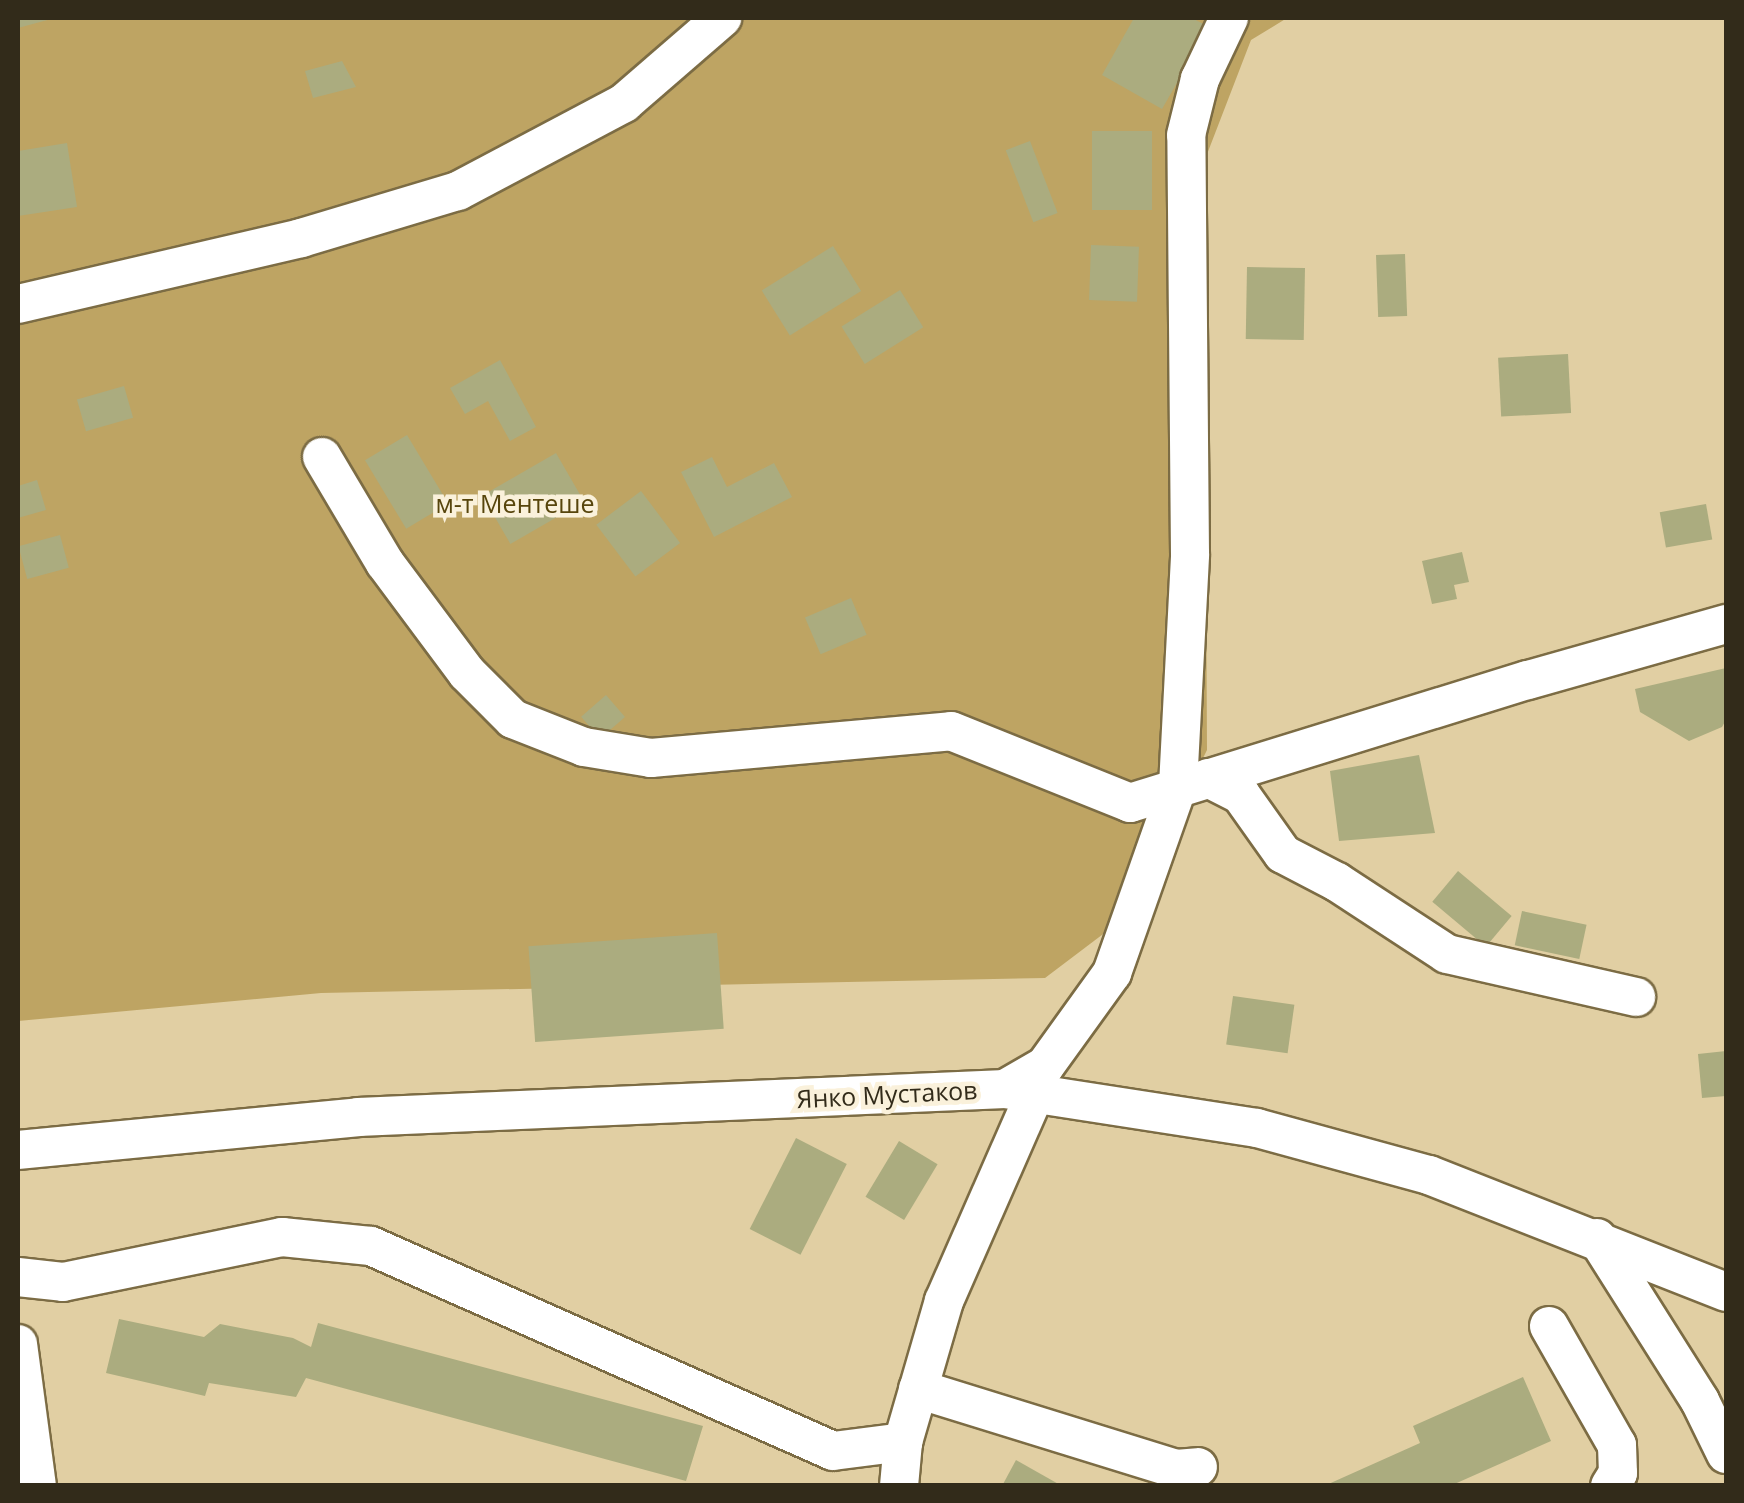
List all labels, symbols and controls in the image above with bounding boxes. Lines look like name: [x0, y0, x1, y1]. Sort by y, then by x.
park label: м-т Ментeше: [435, 488, 595, 518]
street label: Янко Мустаков: [796, 1074, 978, 1114]

